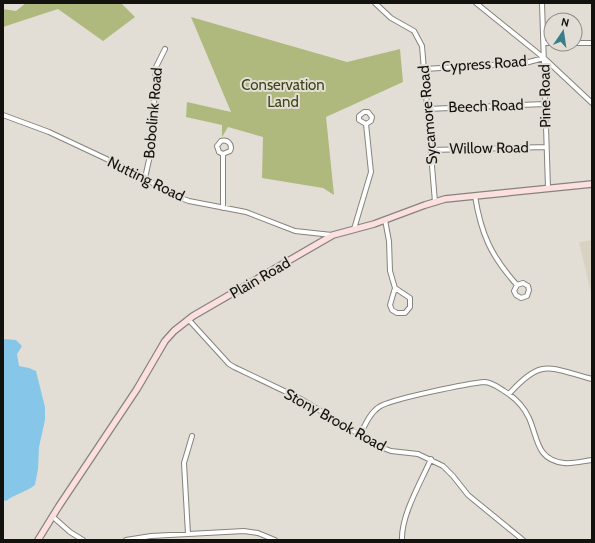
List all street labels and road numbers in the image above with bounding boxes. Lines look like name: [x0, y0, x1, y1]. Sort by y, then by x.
street label: Cypress Road: [441, 52, 527, 76]
street label: Pine Road: [535, 64, 555, 128]
street label: Sycamore Road: [415, 65, 441, 165]
street label: Bobolink Road: [140, 67, 166, 159]
street label: Beech Road: [448, 96, 524, 116]
street label: Willow Road: [449, 138, 529, 158]
street label: Nutting Road: [105, 153, 187, 205]
street label: Plain Road: [227, 254, 293, 302]
street label: Stony Brook Road: [281, 385, 389, 455]

